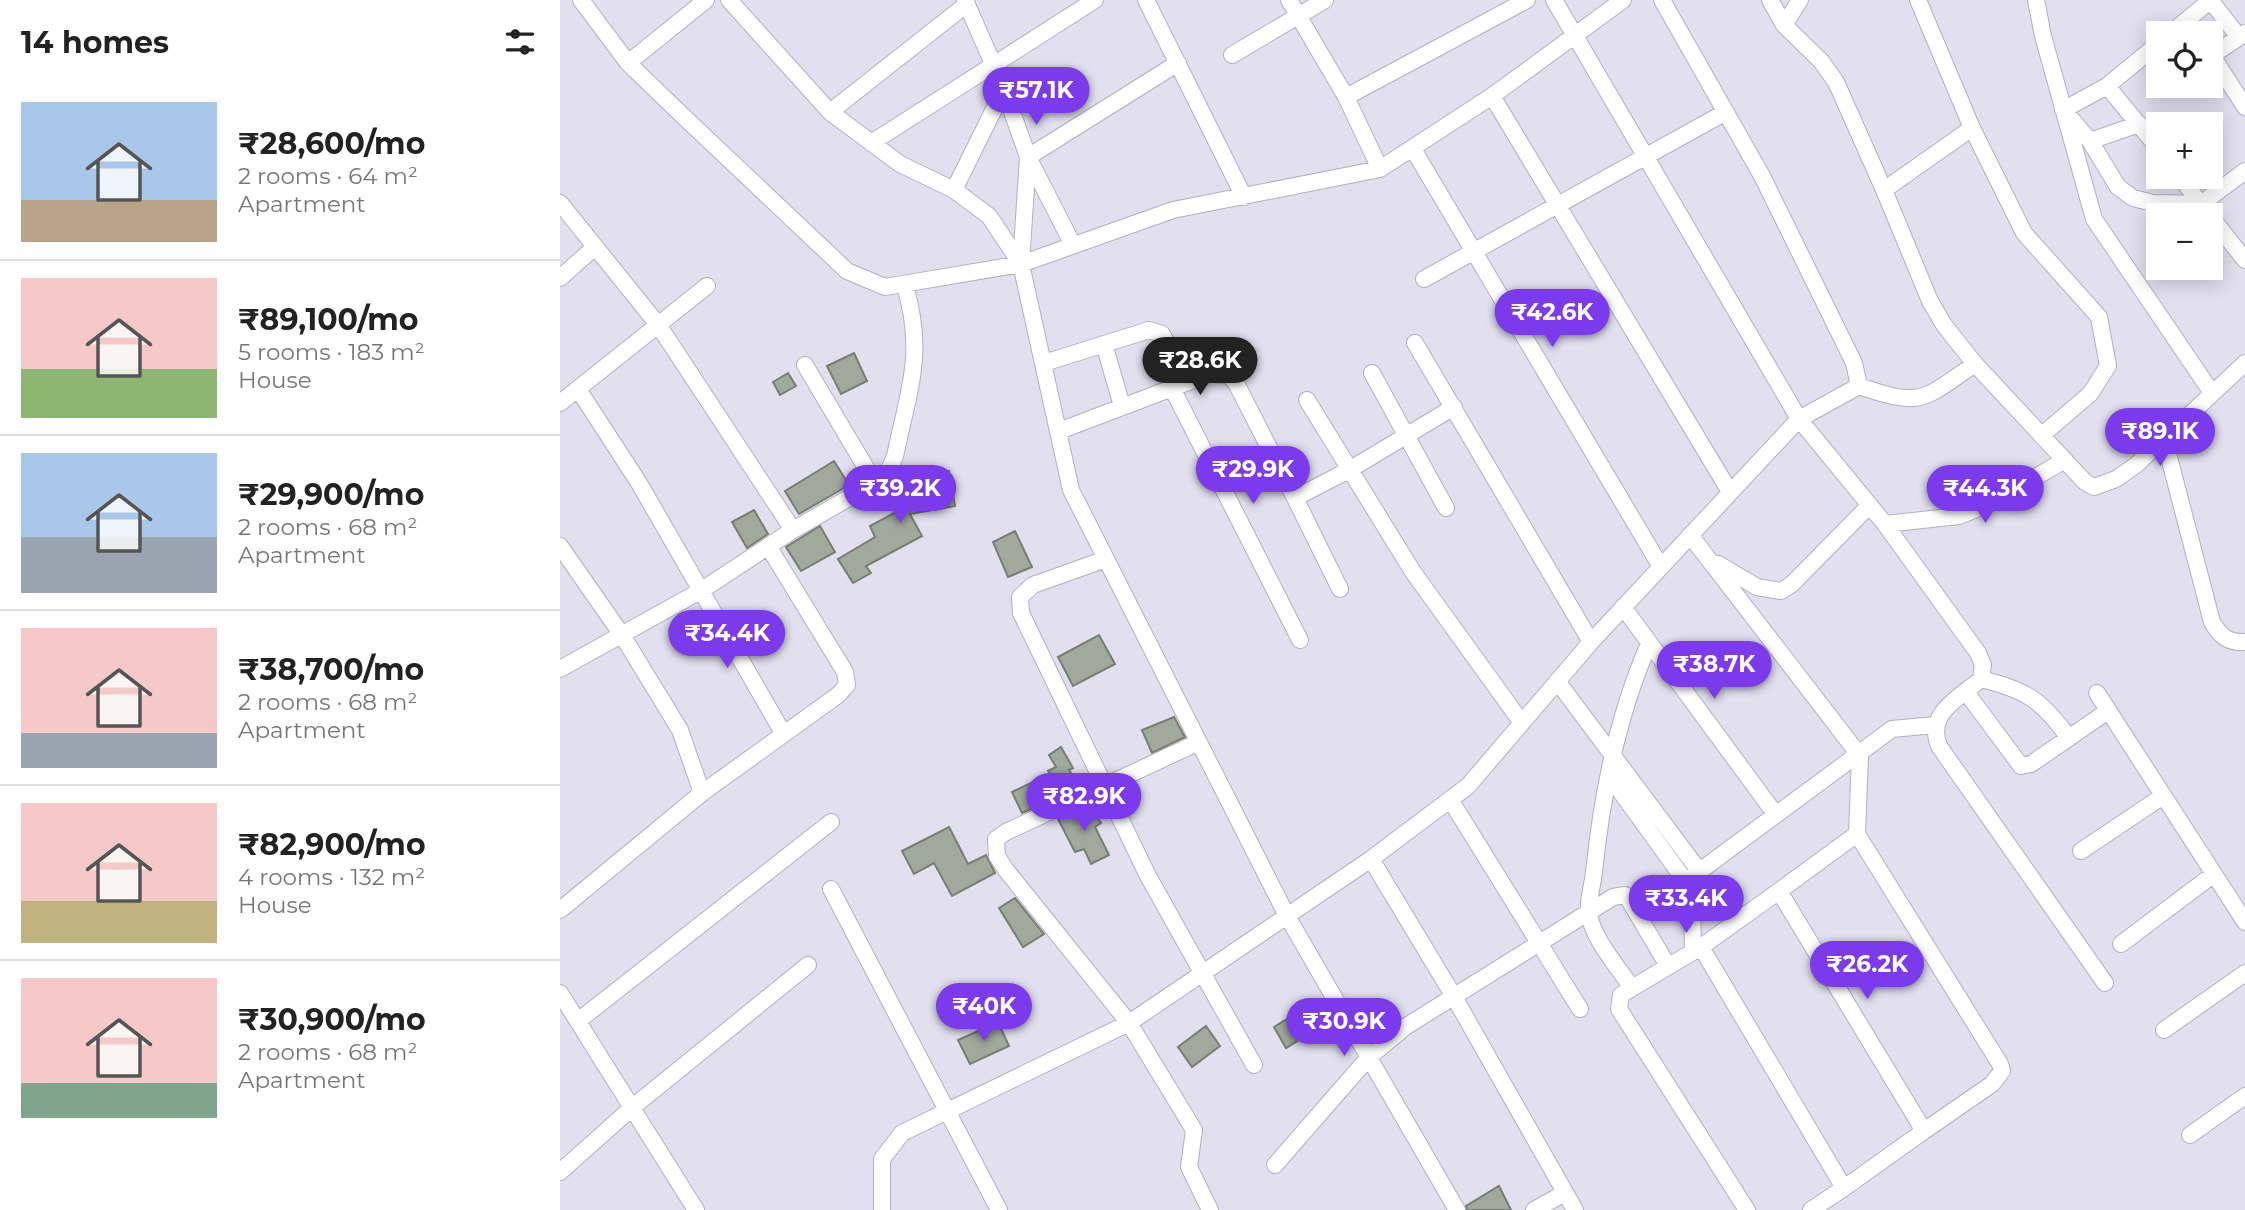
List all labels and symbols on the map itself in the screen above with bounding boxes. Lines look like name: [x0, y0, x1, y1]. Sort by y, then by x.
pin: ₹57.1K: [979, 68, 1093, 127]
pin: ₹42.6K: [1495, 290, 1609, 349]
pin: ₹28.6K: [1143, 338, 1257, 397]
pin: ₹89.1K: [2103, 408, 2217, 468]
pin: ₹29.9K: [1196, 447, 1310, 506]
pin: ₹39.2K: [843, 466, 957, 525]
pin: ₹44.3K: [1928, 466, 2042, 525]
pin: ₹34.4K: [670, 610, 784, 670]
pin: ₹38.7K: [1657, 642, 1771, 701]
pin: ₹82.9K: [1027, 774, 1141, 833]
pin: ₹33.4K: [1629, 876, 1743, 935]
pin: ₹26.2K: [1810, 942, 1924, 1001]
pin: ₹40K: [943, 984, 1025, 1043]
pin: ₹30.9K: [1287, 998, 1401, 1058]

